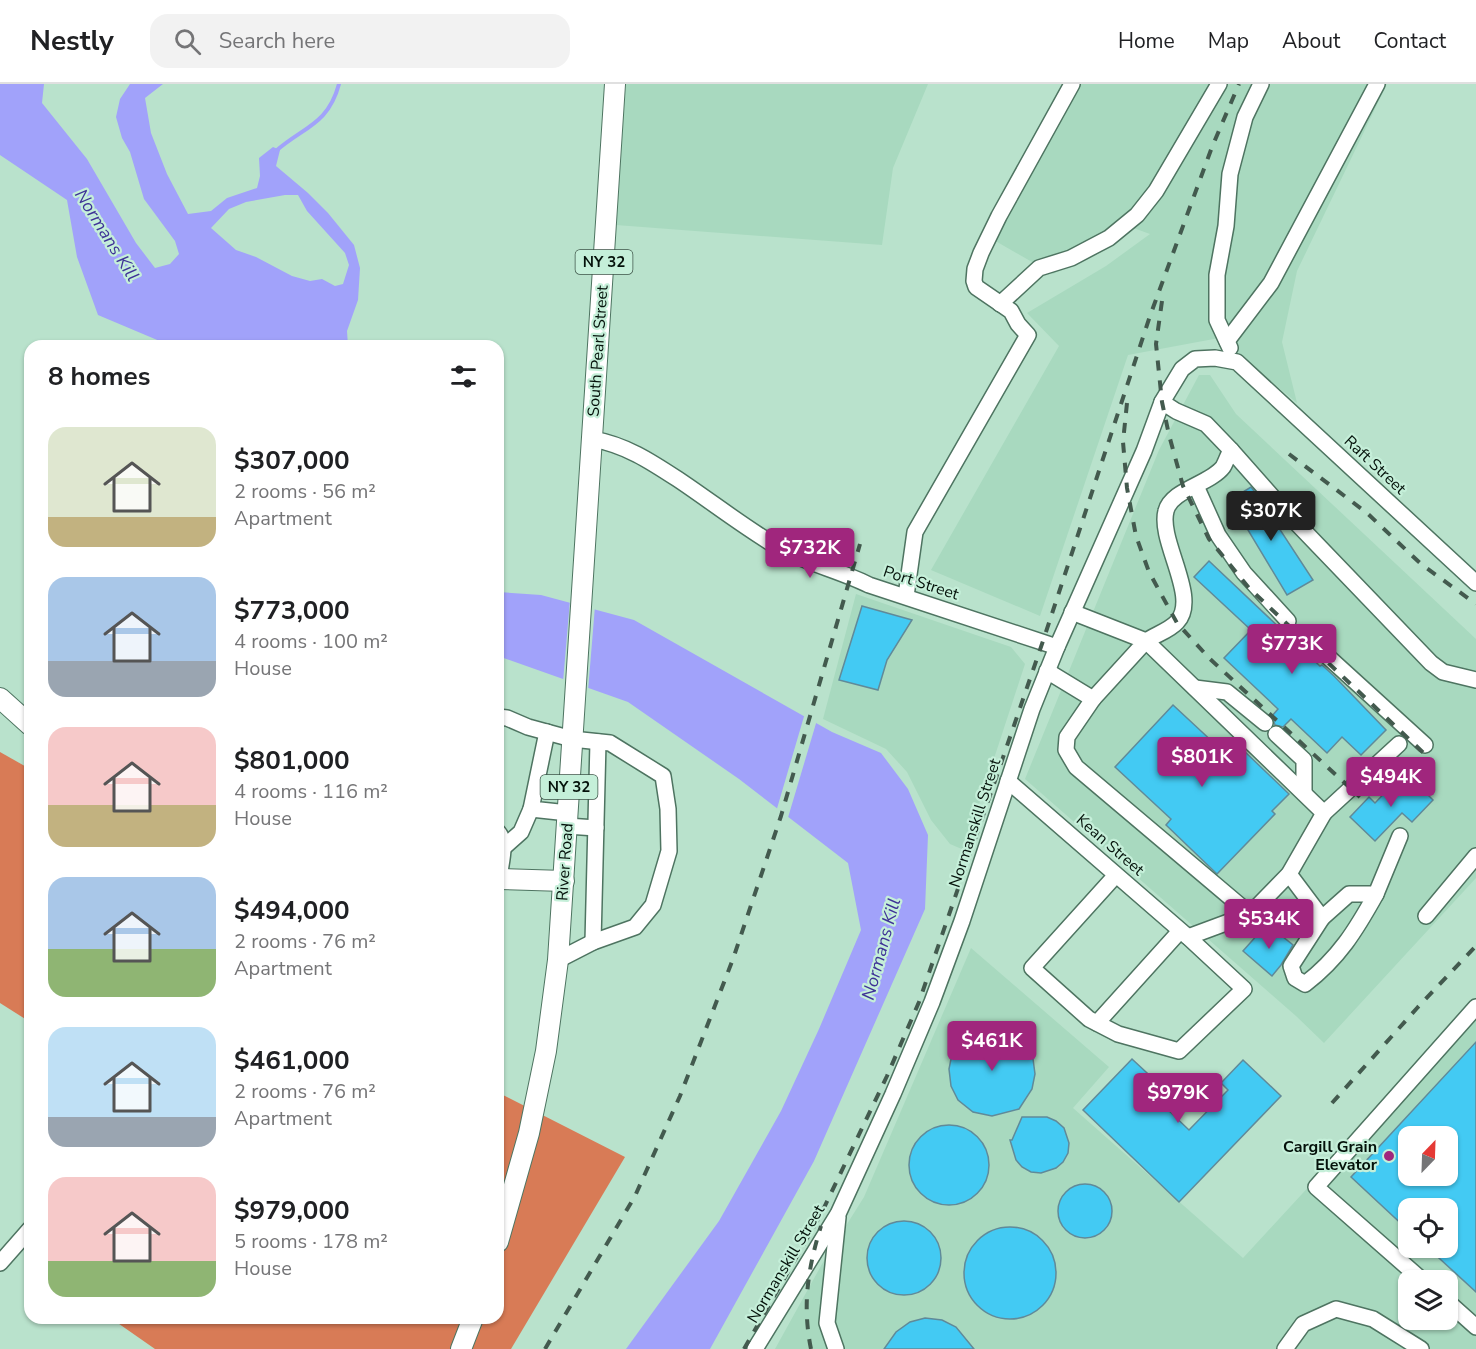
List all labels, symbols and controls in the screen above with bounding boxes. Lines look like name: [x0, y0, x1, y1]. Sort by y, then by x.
search box: [150, 14, 570, 68]
text: Nestly: [30, 22, 114, 60]
icon: search: [171, 25, 204, 58]
text: Search here: [219, 26, 335, 56]
text: Home: [1118, 27, 1175, 55]
text: Map: [1208, 27, 1249, 55]
text: About: [1282, 27, 1340, 55]
text: Contact: [1373, 27, 1446, 55]
water label: Normans Kill: [69, 184, 145, 286]
road number: NY 32: [576, 250, 632, 274]
street label: South Pearl Street: [582, 284, 614, 417]
text: 8 homes: [48, 359, 150, 394]
icon: filters: [447, 360, 480, 393]
street label: Raft Street: [1339, 431, 1411, 500]
text: $307,000: [234, 443, 350, 478]
icon: home: [96, 451, 168, 523]
text: 2 rooms · 56 m²: [234, 478, 376, 505]
pin: $307K: [1229, 491, 1313, 542]
text: $307K: [1240, 497, 1302, 524]
text: Apartment: [234, 505, 332, 532]
pin: $732K: [768, 528, 852, 579]
text: $732K: [779, 534, 841, 561]
street label: Port Street: [880, 560, 962, 606]
text: $773,000: [234, 593, 350, 628]
icon: home: [96, 601, 168, 673]
pin: $773K: [1250, 624, 1334, 675]
text: 4 rooms · 100 m²: [234, 628, 388, 655]
text: $773K: [1261, 630, 1323, 657]
text: House: [234, 655, 292, 682]
pin: $801K: [1160, 737, 1244, 788]
text: $801,000: [234, 743, 350, 778]
text: $801K: [1171, 743, 1233, 770]
icon: home: [96, 751, 168, 823]
street label: Normanskill Street: [944, 755, 1006, 890]
pin: $494K: [1349, 757, 1433, 808]
text: $494K: [1360, 763, 1422, 790]
road number: NY 32: [540, 775, 598, 799]
text: 4 rooms · 116 m²: [234, 778, 388, 805]
text: House: [234, 805, 292, 832]
street label: Kean Street: [1071, 809, 1149, 881]
street label: River Road: [551, 822, 579, 902]
text: $494,000: [234, 893, 350, 928]
water label: Normans Kill: [856, 896, 906, 1002]
pin: $534K: [1227, 899, 1311, 950]
icon: home: [96, 901, 168, 973]
text: $534K: [1238, 905, 1300, 932]
text: 2 rooms · 76 m²: [234, 928, 376, 955]
text: Apartment: [234, 955, 332, 982]
pin: $461K: [950, 1021, 1034, 1072]
text: $461K: [961, 1027, 1023, 1054]
text: $461,000: [234, 1043, 350, 1078]
icon: home: [96, 1051, 168, 1123]
pin: $979K: [1136, 1073, 1220, 1124]
text: 2 rooms · 76 m²: [234, 1078, 376, 1105]
text: $979K: [1147, 1079, 1209, 1106]
text: Apartment: [234, 1105, 332, 1132]
north arrow: [1398, 1126, 1458, 1186]
map controls: [1398, 1126, 1458, 1330]
place label: Cargill Grain Elevator: [1283, 1136, 1378, 1176]
marker: Cargill Grain Elevator: [1382, 1149, 1396, 1163]
text: $979,000: [234, 1193, 350, 1228]
button: locate: [1398, 1198, 1458, 1258]
street label: Normanskill Street: [742, 1200, 830, 1327]
icon: home: [96, 1201, 168, 1273]
text: 5 rooms · 178 m²: [234, 1228, 388, 1255]
text: House: [234, 1255, 292, 1282]
button: layers: [1398, 1270, 1458, 1330]

